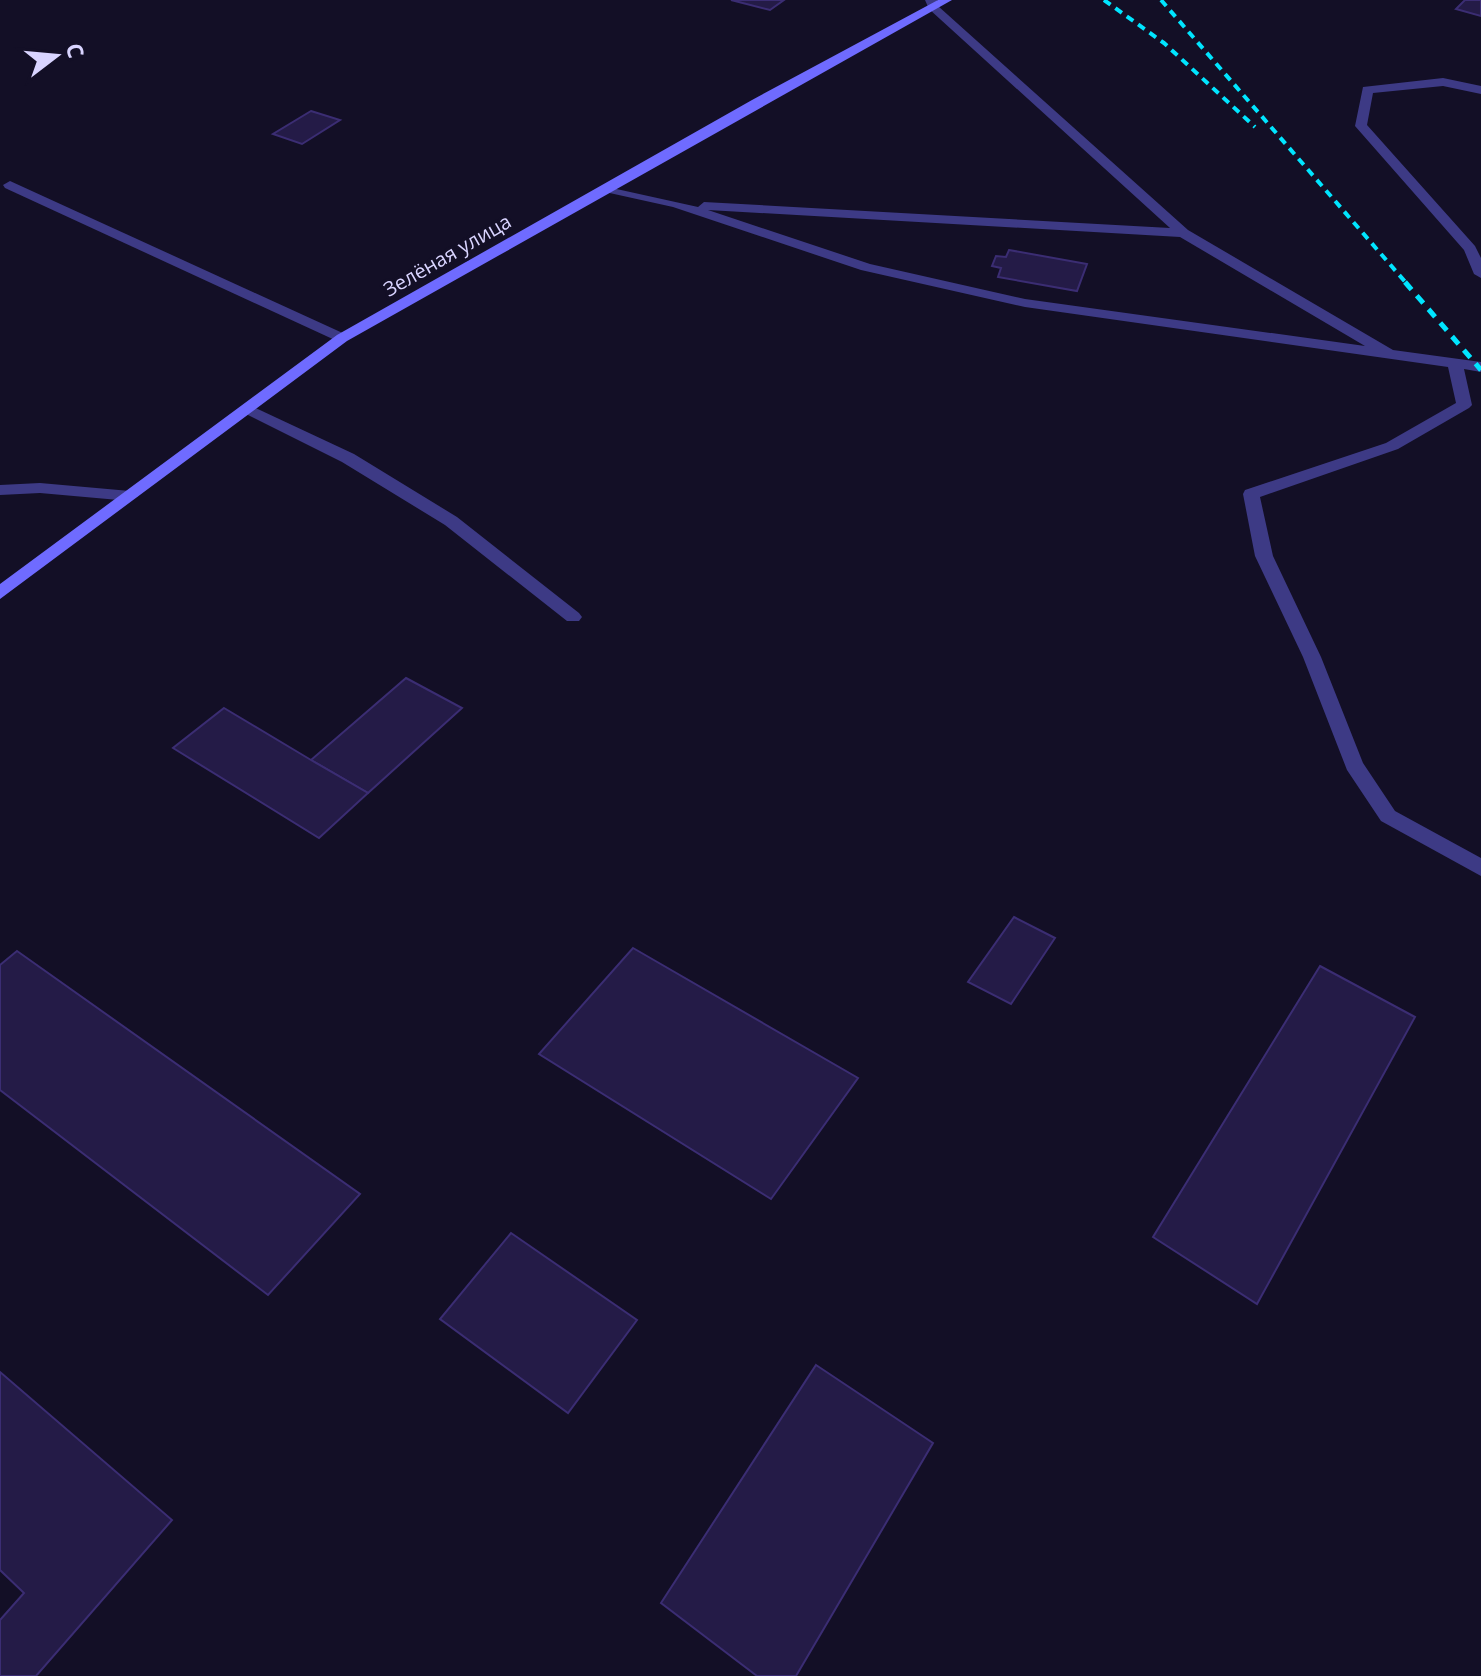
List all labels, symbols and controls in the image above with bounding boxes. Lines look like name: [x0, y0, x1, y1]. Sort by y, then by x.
north arrow: [16, 16, 96, 96]
text: С: [60, 39, 93, 61]
street label: Зелёная улица: [378, 207, 516, 303]

